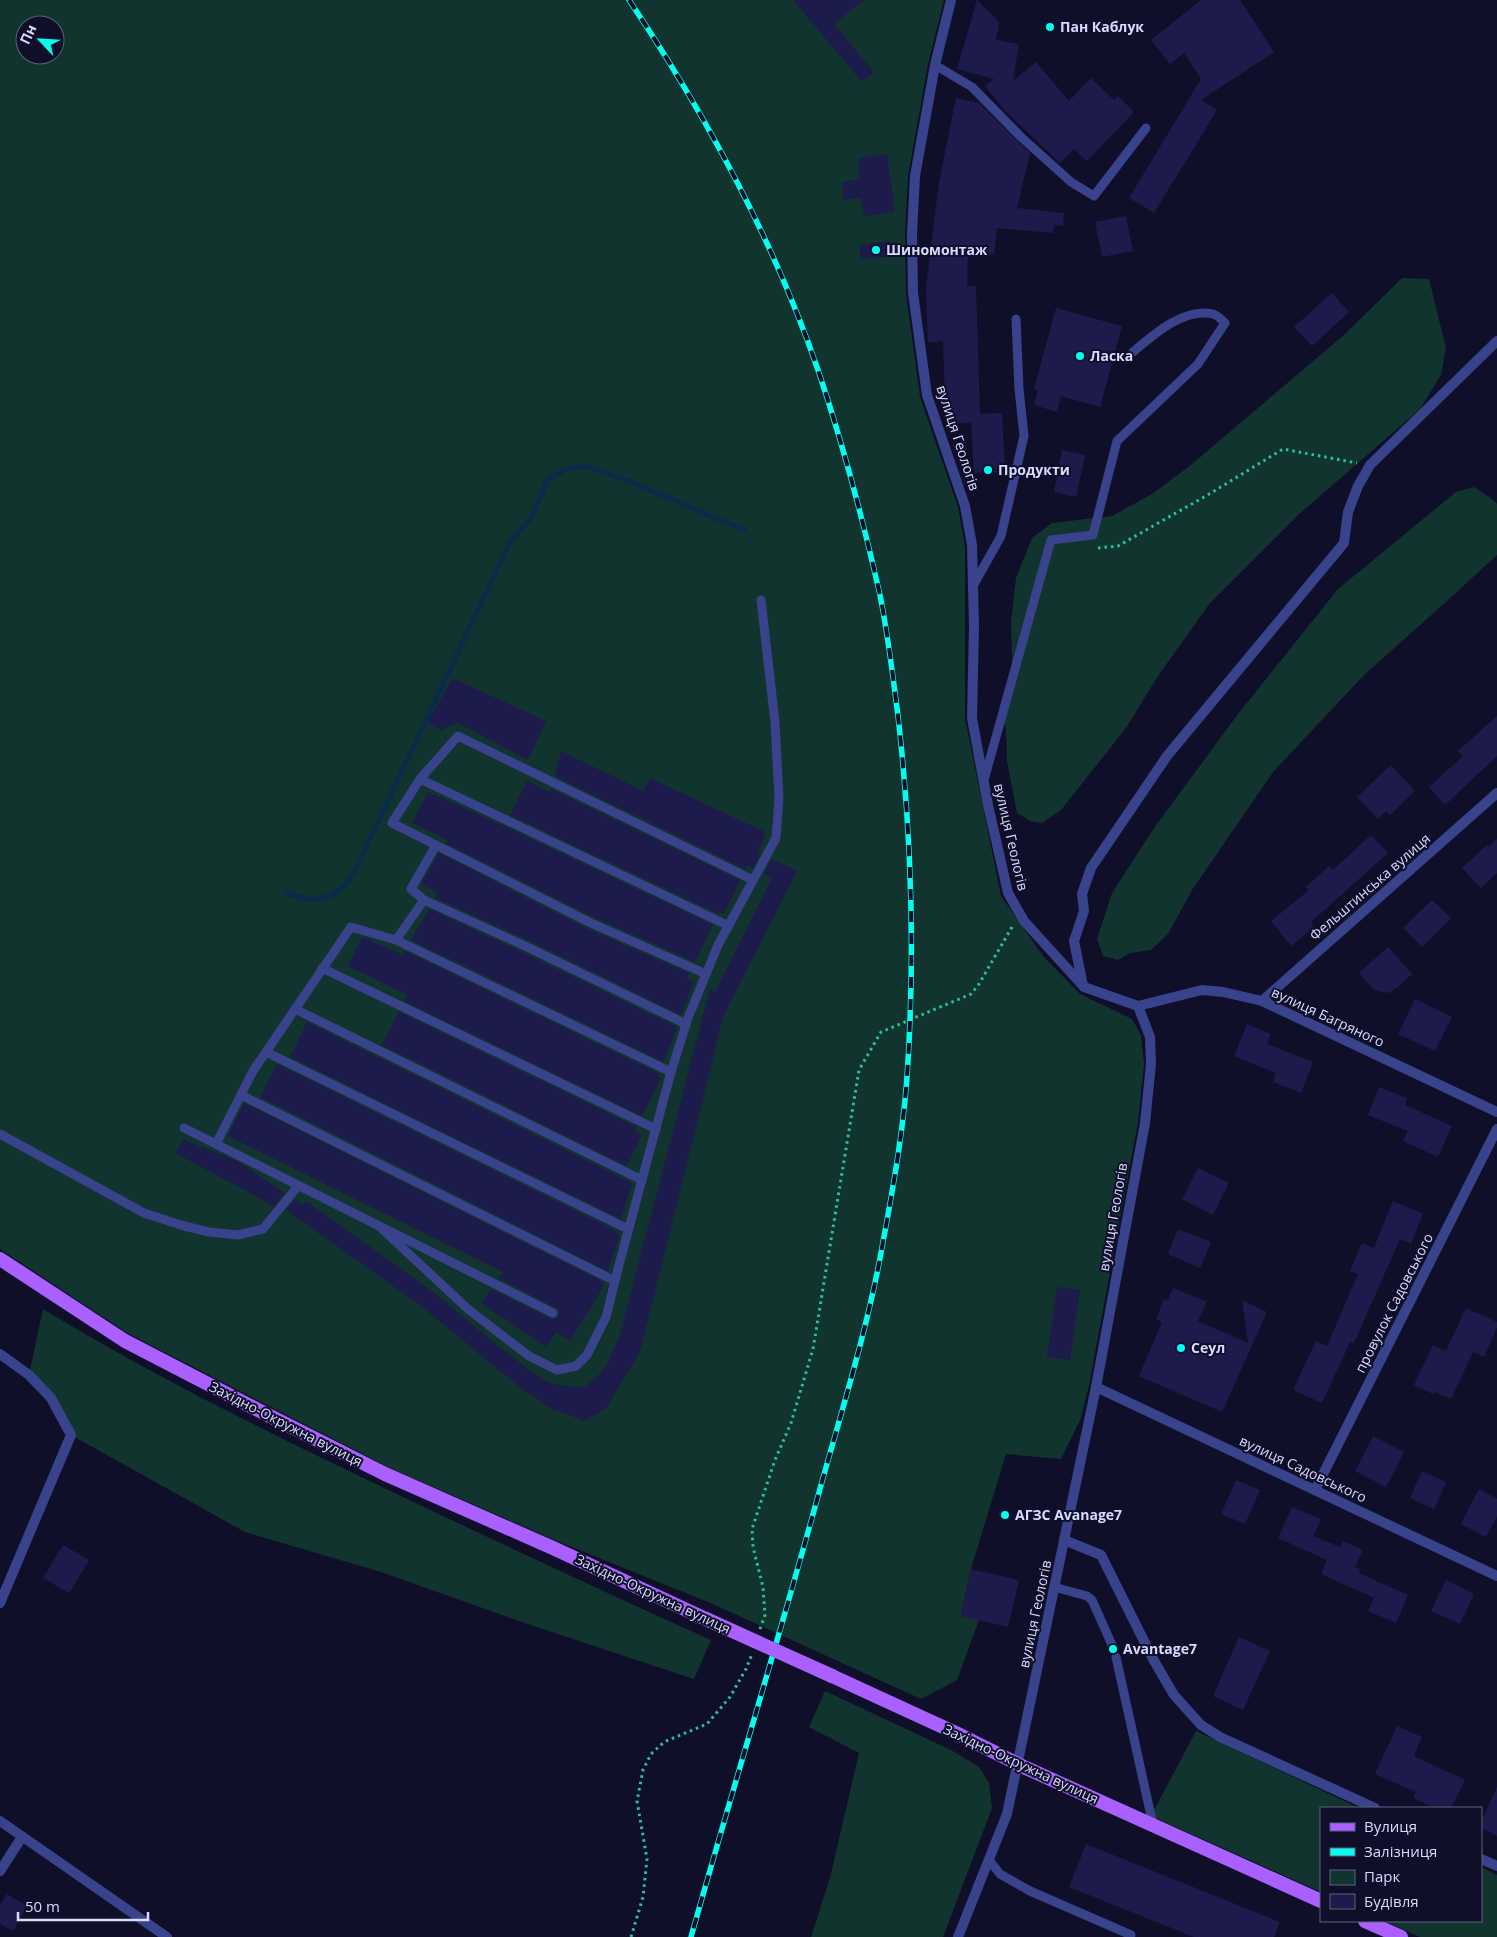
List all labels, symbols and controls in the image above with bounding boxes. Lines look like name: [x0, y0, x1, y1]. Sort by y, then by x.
north arrow: [15, 15, 65, 65]
place label: Пан Каблук: [1060, 17, 1144, 36]
text: Пн: [15, 21, 41, 47]
marker: Пан Каблук: [1044, 21, 1056, 33]
place label: Шиномонтаж: [886, 240, 988, 259]
marker: Шиномонтаж: [870, 244, 882, 256]
place label: Ласка: [1090, 346, 1133, 365]
marker: Ласка: [1074, 350, 1086, 362]
street label: вулиця Геологів: [932, 383, 984, 493]
place label: Продукти: [998, 460, 1070, 479]
marker: Продукти: [982, 464, 994, 476]
street label: вулиця Геологів: [990, 781, 1033, 892]
street label: Фельштинська вулиця: [1305, 829, 1434, 944]
street label: вулиця Багряного: [1269, 982, 1388, 1051]
street label: вулиця Геологів: [1094, 1161, 1131, 1273]
street label: провулок Садовського: [1350, 1230, 1437, 1376]
place label: Сеул: [1191, 1338, 1225, 1357]
marker: Сеул: [1175, 1342, 1187, 1354]
street label: Західно-Окружна вулиця: [206, 1377, 366, 1470]
street label: вулиця Садовського: [1237, 1431, 1370, 1506]
place label: АГЗС Avanage7: [1015, 1505, 1122, 1524]
marker: АГЗС Avanage7: [999, 1509, 1011, 1521]
street label: Західно-Окружна вулиця: [572, 1549, 734, 1638]
street label: вулиця Геологів: [1014, 1558, 1055, 1670]
place label: Avantage7: [1123, 1639, 1197, 1658]
marker: Avantage7: [1107, 1643, 1119, 1655]
street label: Західно-Окружна вулиця: [940, 1719, 1102, 1808]
legend: [1320, 1807, 1482, 1922]
text: Вулиця: [1364, 1816, 1417, 1836]
text: Залізниця: [1364, 1841, 1437, 1861]
text: Парк: [1364, 1866, 1400, 1886]
scale bar: [18, 1890, 148, 1922]
text: Будівля: [1364, 1891, 1419, 1911]
text: 50 m: [25, 1896, 60, 1916]

